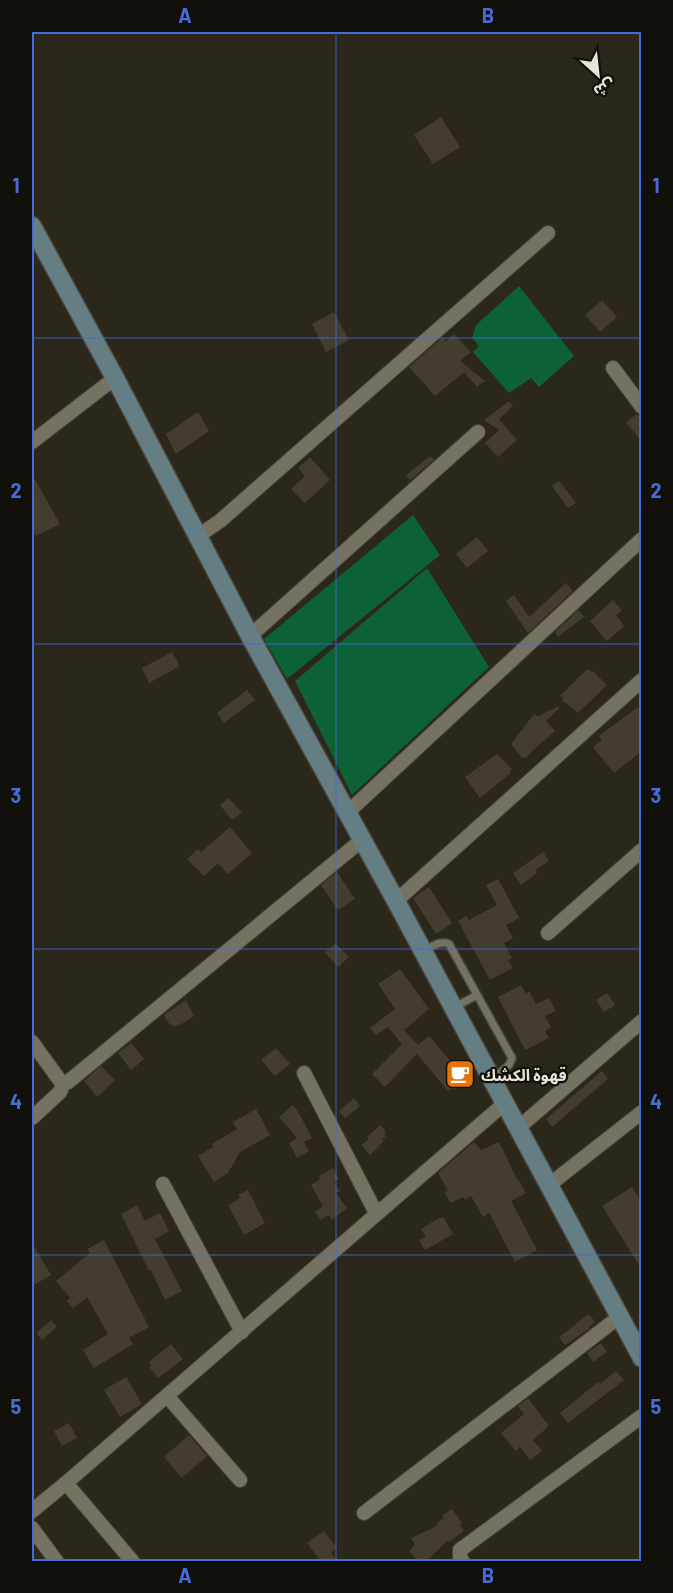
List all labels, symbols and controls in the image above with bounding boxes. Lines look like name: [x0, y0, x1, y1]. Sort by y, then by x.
text: A: [178, 3, 192, 27]
text: B: [482, 3, 494, 27]
north arrow: [568, 45, 628, 105]
text: ش: [590, 74, 619, 102]
text: 1: [12, 173, 20, 197]
text: 1: [652, 173, 660, 197]
text: 2: [10, 478, 22, 502]
text: 2: [650, 478, 662, 502]
text: 3: [11, 783, 21, 807]
text: 3: [651, 783, 661, 807]
cafe icon: قهوة الكشك: [444, 1058, 476, 1090]
place label: قهوة الكشك: [481, 1065, 566, 1085]
text: 4: [10, 1089, 22, 1113]
text: 4: [650, 1089, 662, 1113]
text: 5: [11, 1394, 22, 1418]
text: 5: [651, 1394, 662, 1418]
text: A: [178, 1563, 192, 1587]
text: B: [482, 1563, 494, 1587]

